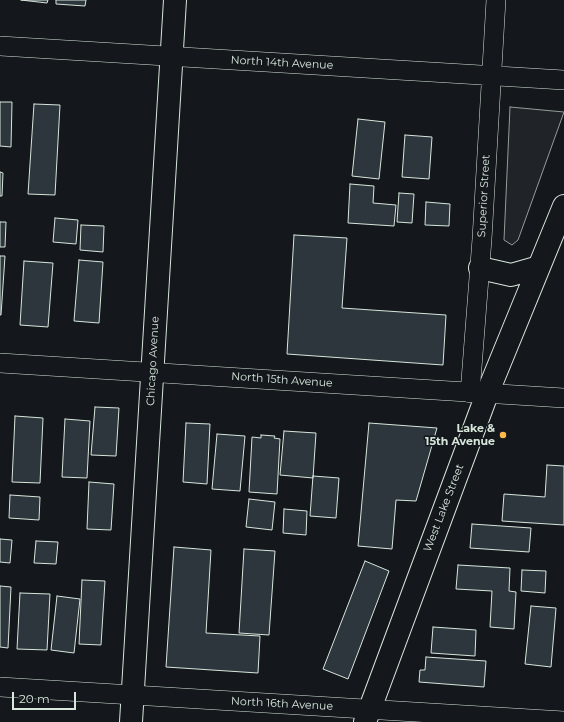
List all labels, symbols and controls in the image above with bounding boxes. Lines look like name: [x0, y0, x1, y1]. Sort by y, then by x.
street label: North 14th Avenue: [230, 54, 334, 72]
street label: Superior Street: [475, 154, 493, 238]
street label: Chicago Avenue: [144, 316, 162, 406]
street label: North 15th Avenue: [231, 370, 333, 390]
place label: Lake & 15th Avenue: [425, 422, 495, 448]
marker: Lake & 15th Avenue: [498, 430, 508, 440]
street label: West Lake Street: [421, 462, 467, 554]
scale bar: [14, 684, 78, 710]
text: 20 m: [19, 691, 50, 706]
street label: North 16th Avenue: [231, 695, 333, 713]

